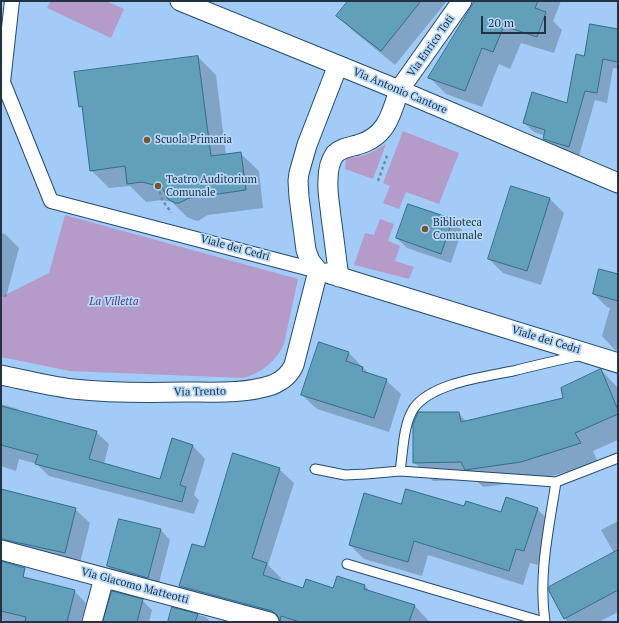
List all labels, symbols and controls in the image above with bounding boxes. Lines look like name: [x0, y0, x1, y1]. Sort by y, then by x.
scale bar: [483, 8, 548, 34]
street label: Via Enrico Toti: [405, 12, 457, 80]
text: 20 m: [488, 15, 514, 30]
street label: Via Antonio Cantore: [351, 65, 449, 117]
place label: Scuola Primaria: [155, 133, 232, 147]
marker: Scuola Primaria: [142, 135, 152, 145]
place label: Teatro Auditorium Comunale: [166, 173, 257, 199]
marker: Teatro Auditorium Comunale: [153, 181, 163, 191]
place label: Biblioteca Comunale: [433, 216, 483, 242]
marker: Biblioteca Comunale: [420, 224, 430, 234]
street label: Viale dei Cedri: [199, 232, 271, 264]
park label: La Villetta: [89, 295, 139, 309]
street label: Viale dei Cedri: [510, 323, 582, 357]
street label: Via Trento: [174, 385, 226, 399]
street label: Via Giacomo Matteotti: [80, 565, 190, 607]

